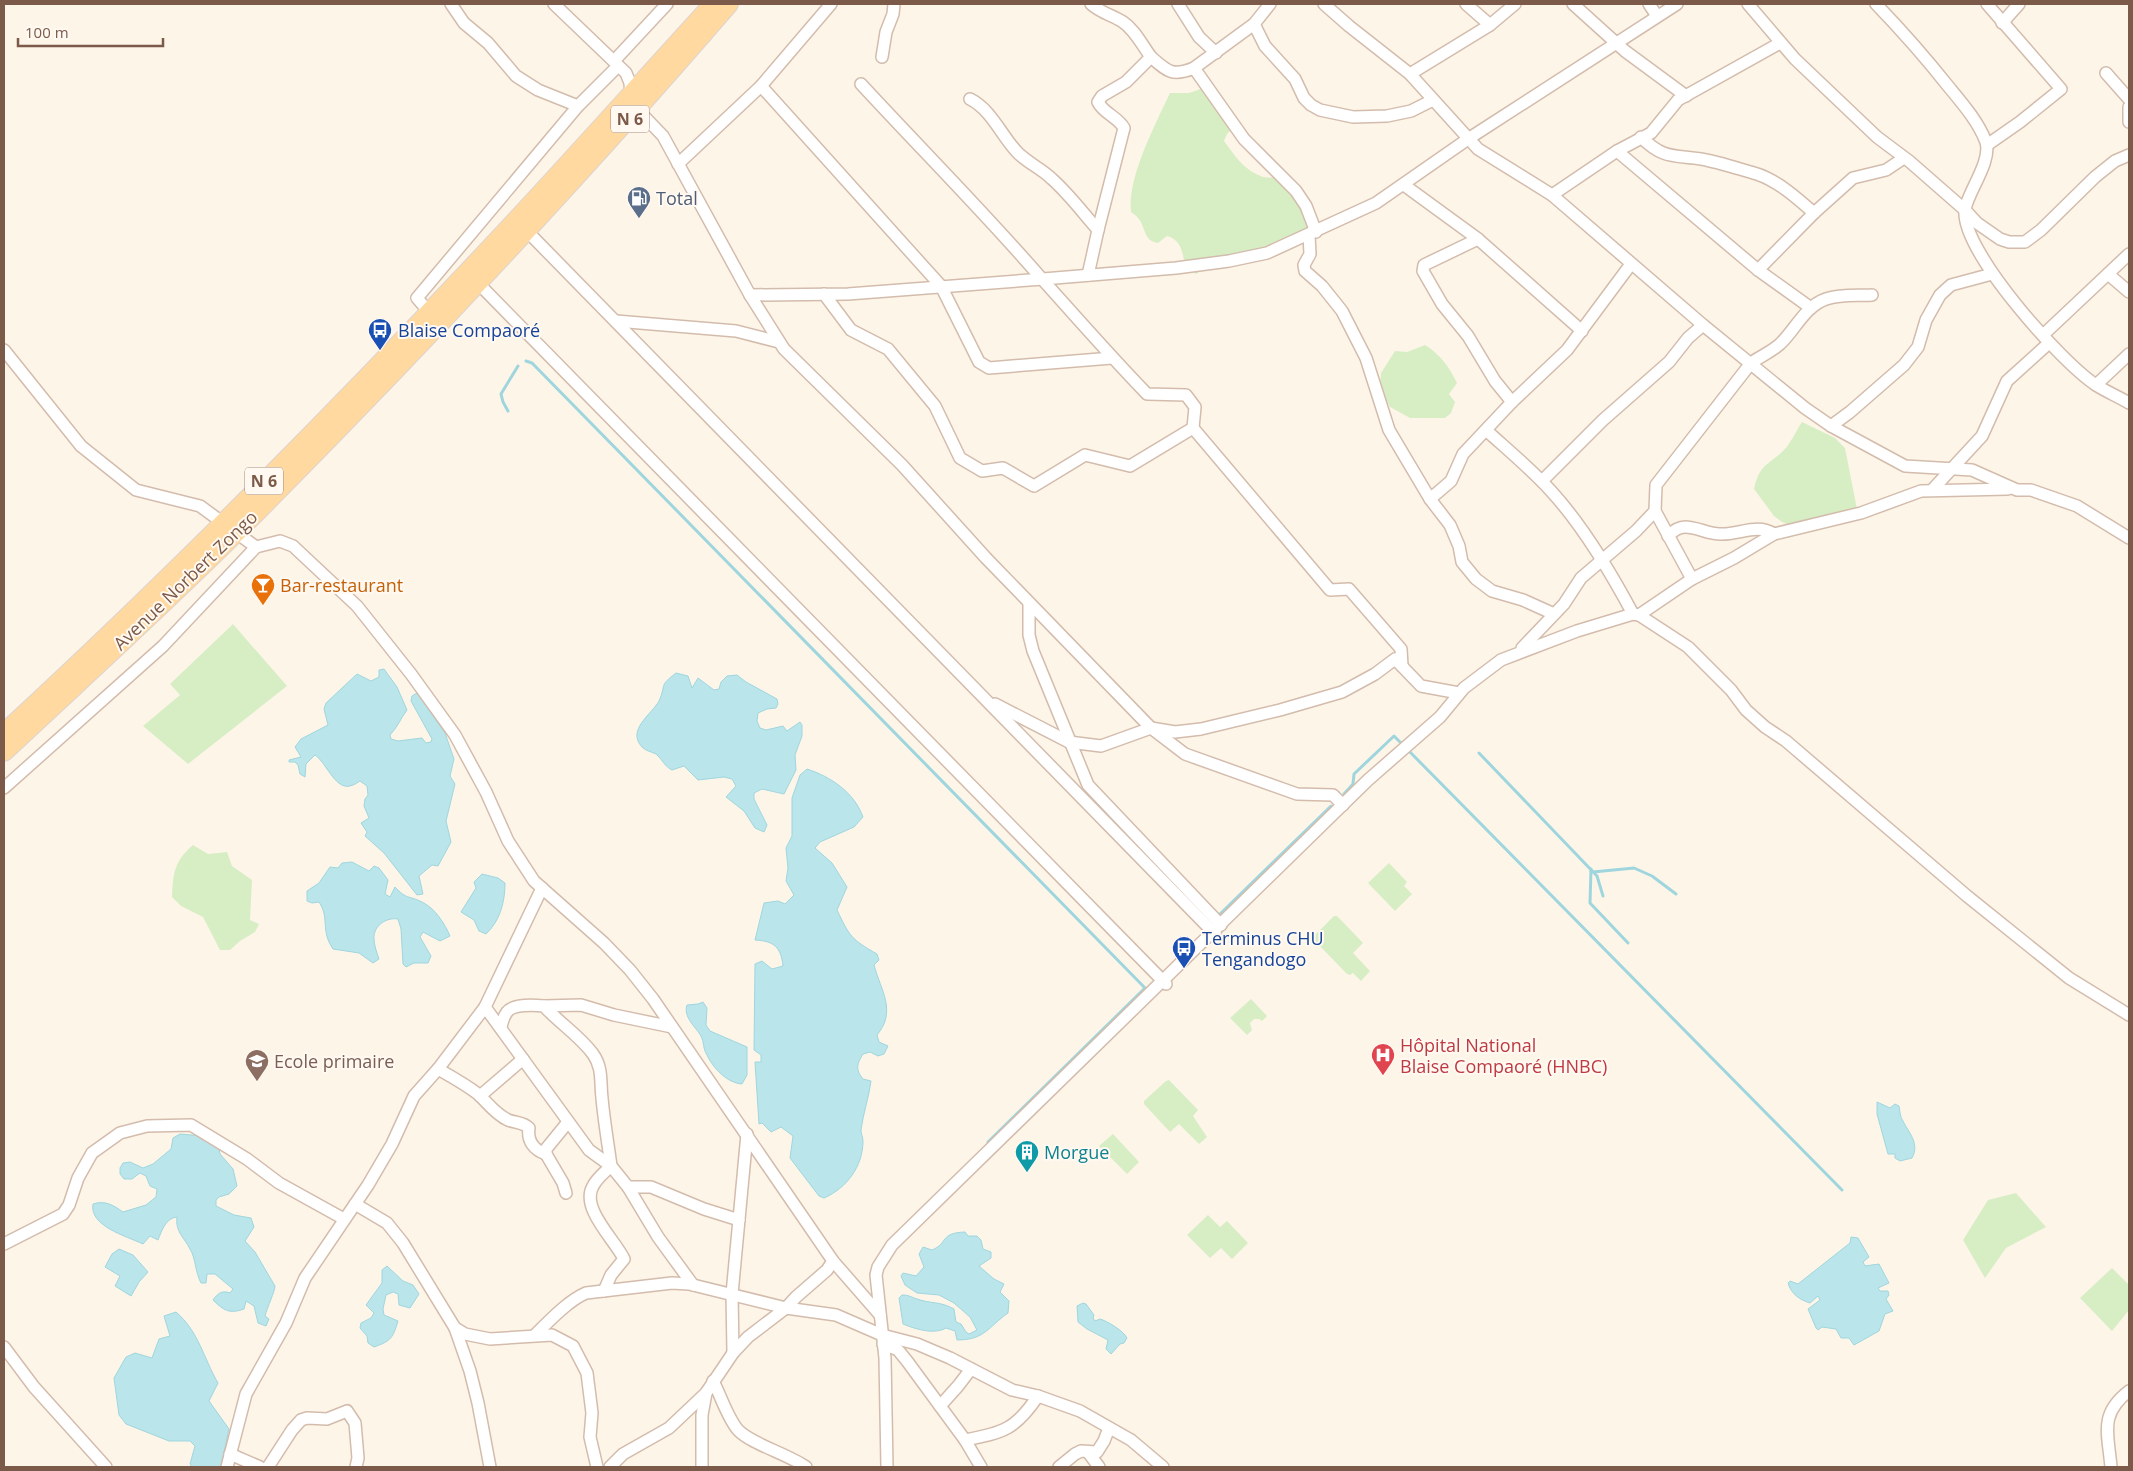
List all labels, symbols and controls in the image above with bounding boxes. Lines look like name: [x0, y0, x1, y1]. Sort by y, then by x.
scale bar: [18, 15, 162, 47]
text: 100 m: [25, 22, 69, 42]
road number: N 6: [611, 106, 649, 132]
fuel station icon: Total: [626, 185, 652, 219]
place label: Total: [656, 186, 698, 210]
bus stop icon: Blaise Compaoré: [367, 317, 393, 351]
place label: Blaise Compaoré: [398, 318, 540, 342]
road number: N 6: [245, 468, 283, 494]
street label: Avenue Norbert Zongo: [108, 505, 262, 655]
bar icon: Bar-restaurant: [250, 572, 276, 606]
place label: Bar-restaurant: [280, 573, 403, 597]
place label: Terminus CHU Tengandogo: [1202, 926, 1324, 971]
bus stop icon: Terminus CHU Tengandogo: [1171, 935, 1197, 969]
place label: Hôpital National Blaise Compaoré (HNBC): [1400, 1033, 1607, 1078]
hospital icon: Hôpital National Blaise Compaoré (HNBC): [1370, 1042, 1396, 1076]
school or university icon: Ecole primaire: [244, 1048, 270, 1082]
place label: Ecole primaire: [274, 1049, 394, 1073]
building icon: Morgue: [1014, 1139, 1040, 1173]
place label: Morgue: [1044, 1140, 1109, 1164]

